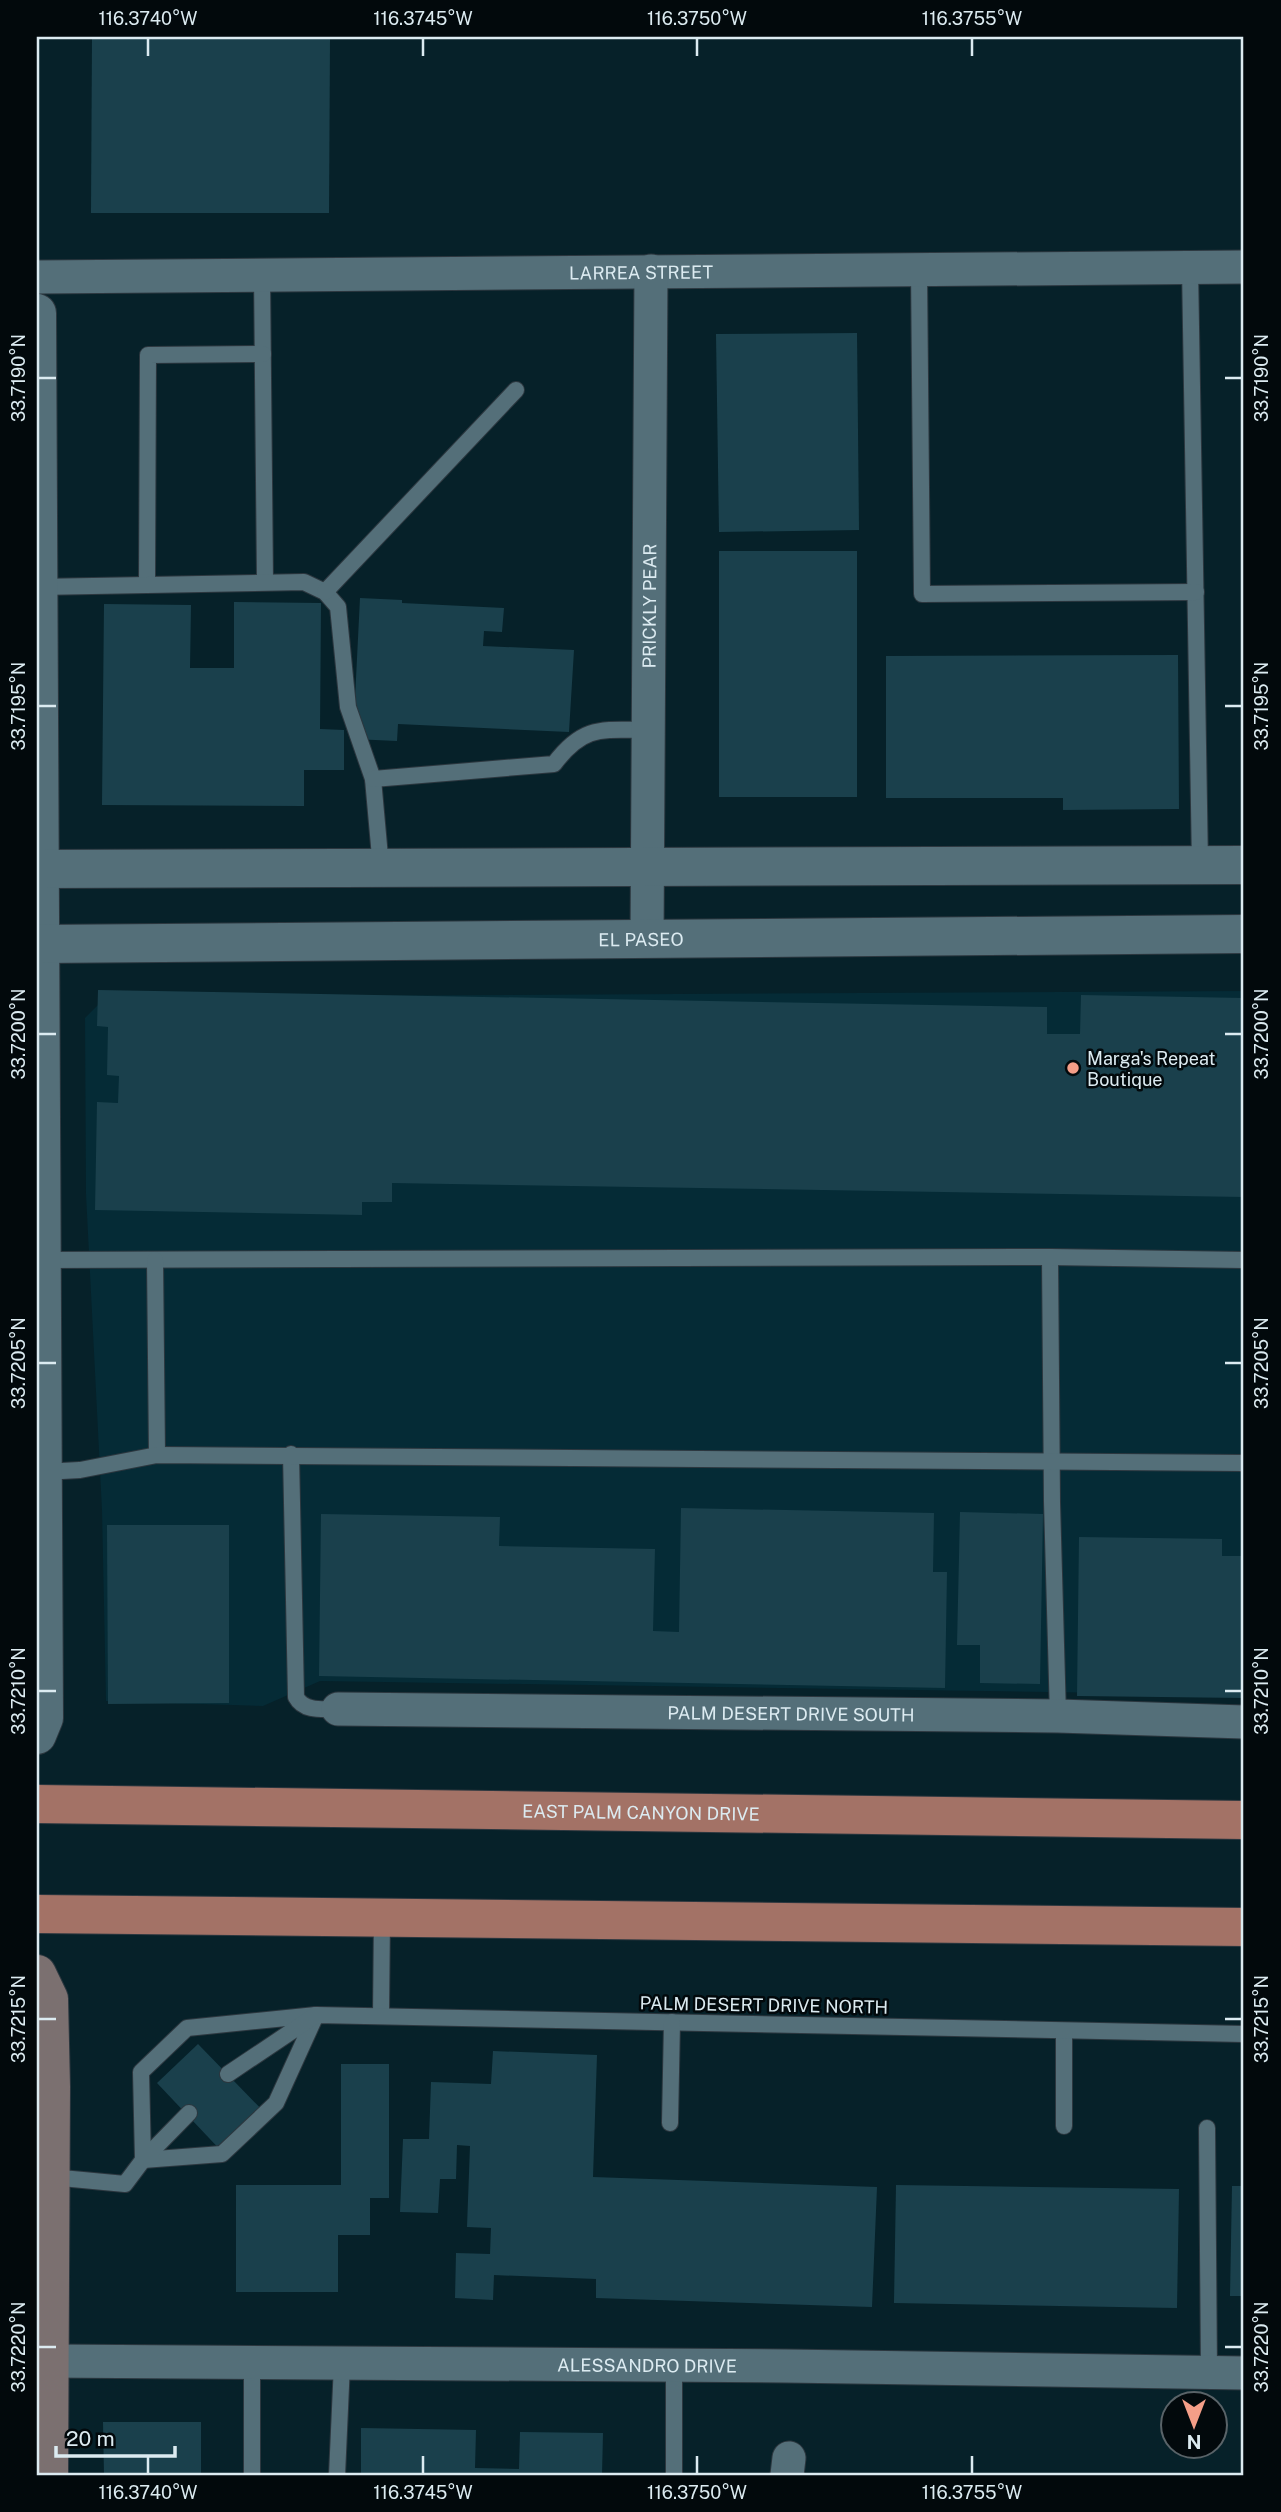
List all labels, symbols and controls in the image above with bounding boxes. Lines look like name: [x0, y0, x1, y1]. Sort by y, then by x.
text: 116.3740°W: [98, 8, 198, 29]
text: 116.3745°W: [373, 8, 473, 29]
text: 116.3750°W: [647, 8, 747, 29]
text: 116.3755°W: [922, 8, 1022, 29]
street label: LARREA STREET: [569, 261, 713, 283]
text: 33.7190°N: [8, 334, 29, 422]
text: 33.7190°N: [1251, 334, 1272, 422]
street label: PRICKLY PEAR: [638, 544, 660, 668]
text: 33.7195°N: [8, 662, 29, 750]
text: 33.7195°N: [1251, 662, 1272, 750]
street label: EL PASEO: [598, 928, 684, 950]
text: 33.7200°N: [8, 988, 29, 1080]
text: 33.7200°N: [1251, 988, 1272, 1080]
place label: Marga's Repeat Boutique: [1087, 1048, 1215, 1090]
marker: Marga's Repeat Boutique: [1065, 1060, 1081, 1076]
text: 33.7205°N: [8, 1317, 29, 1409]
text: 33.7205°N: [1251, 1317, 1272, 1409]
text: 33.7210°N: [8, 1647, 29, 1735]
text: 33.7210°N: [1251, 1647, 1272, 1735]
street label: PALM DESERT DRIVE SOUTH: [667, 1702, 915, 1725]
street label: EAST PALM CANYON DRIVE: [522, 1800, 760, 1824]
text: 33.7215°N: [8, 1975, 29, 2063]
text: 33.7215°N: [1251, 1975, 1272, 2063]
street label: PALM DESERT DRIVE NORTH: [640, 1992, 888, 2018]
text: 33.7220°N: [8, 2301, 29, 2393]
text: 33.7220°N: [1251, 2301, 1272, 2393]
street label: ALESSANDRO DRIVE: [557, 2354, 737, 2376]
north arrow: [1158, 2390, 1228, 2460]
scale bar: [56, 2414, 175, 2458]
text: 20 m: [66, 2426, 115, 2451]
text: N: [1187, 2431, 1201, 2453]
text: 116.3740°W: [98, 2482, 198, 2503]
text: 116.3745°W: [373, 2482, 473, 2503]
text: 116.3750°W: [647, 2482, 747, 2503]
text: 116.3755°W: [922, 2482, 1022, 2503]

